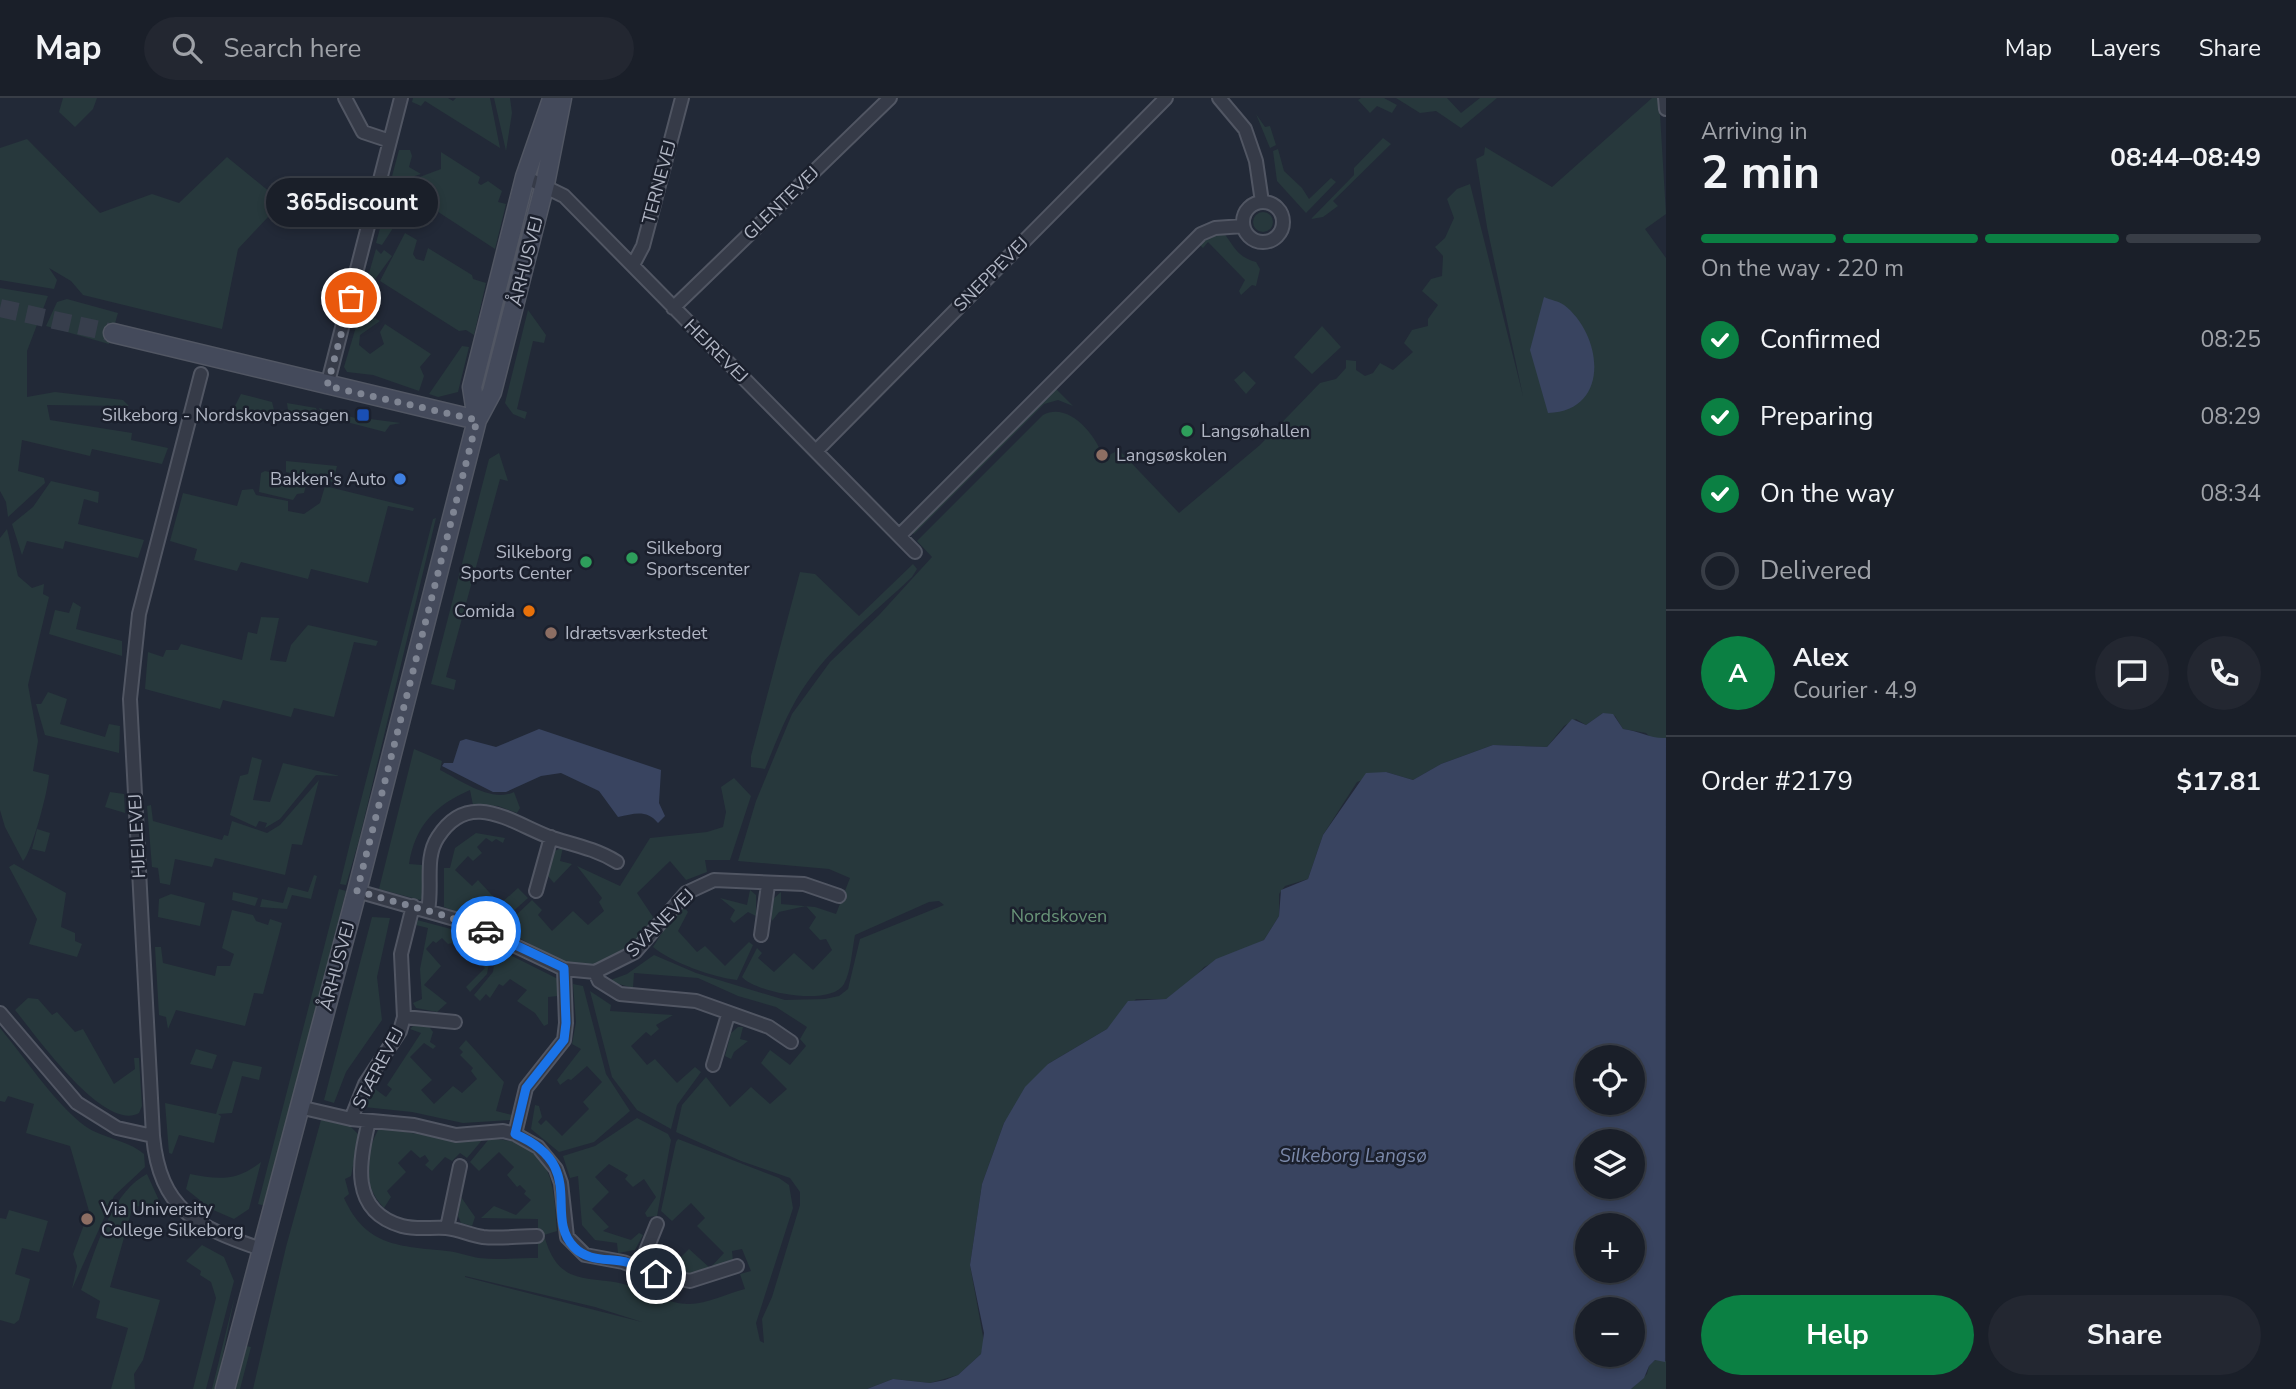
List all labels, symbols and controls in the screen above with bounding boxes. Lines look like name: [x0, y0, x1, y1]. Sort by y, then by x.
search box: [144, 17, 634, 80]
text: Map: [35, 26, 102, 71]
icon: search: [168, 29, 206, 67]
text: Search here: [224, 31, 361, 66]
text: Map: [2005, 32, 2052, 64]
text: Layers: [2090, 32, 2161, 64]
text: Share: [2199, 32, 2261, 64]
text: Arriving in: [1701, 116, 1808, 147]
street label: TERNEVEJ: [636, 137, 682, 227]
text: 08:44–08:49: [2110, 140, 2261, 175]
text: 2 min: [1701, 141, 1820, 204]
street label: GLENTEVEJ: [738, 161, 824, 245]
callout: 365discount: [265, 179, 437, 228]
text: 365discount: [286, 187, 418, 218]
street label: ÅRHUSVEJ: [503, 214, 549, 308]
street label: SNEPPEVEJ: [948, 231, 1034, 317]
text: On the way · 220 m: [1701, 253, 1904, 284]
pin: [321, 268, 381, 328]
icon: bag: [332, 279, 370, 317]
street label: HEJREVEJ: [679, 314, 753, 388]
icon: check: [1701, 321, 1739, 359]
text: Confirmed: [1760, 322, 1881, 357]
text: 08:25: [2201, 324, 2261, 355]
icon: check: [1701, 398, 1739, 436]
text: Preparing: [1760, 399, 1873, 434]
text: 08:29: [2201, 401, 2261, 432]
place label: Silkeborg - Nordskovpassagen: [102, 403, 349, 427]
marker: Silkeborg - Nordskovpassagen: [355, 407, 371, 423]
place label: Langsøhallen: [1201, 419, 1310, 443]
marker: Langsøhallen: [1179, 423, 1195, 439]
place label: Langsøskolen: [1116, 443, 1227, 467]
marker: Langsøskolen: [1094, 447, 1110, 463]
place label: Bakken's Auto: [270, 467, 386, 491]
marker: Bakken's Auto: [392, 471, 408, 487]
icon: check: [1701, 475, 1739, 513]
text: On the way: [1760, 476, 1894, 511]
text: 08:34: [2201, 478, 2261, 509]
place label: Silkeborg Sportscenter: [646, 536, 750, 581]
place label: Silkeborg Sports Center: [460, 540, 573, 585]
marker: Silkeborg Sportscenter: [624, 550, 640, 566]
text: Delivered: [1760, 553, 1872, 588]
marker: Silkeborg Sports Center: [578, 554, 594, 570]
place label: Comida: [454, 599, 515, 623]
marker: Comida: [521, 603, 537, 619]
place label: Idrætsværkstedet: [565, 621, 708, 645]
marker: Idrætsværkstedet: [543, 625, 559, 641]
button: chat: [2095, 636, 2169, 710]
button: phone: [2187, 636, 2261, 710]
text: Alex: [1793, 640, 1849, 675]
text: A: [1728, 656, 1748, 691]
text: Courier · 4.9: [1793, 675, 1917, 706]
text: Order #2179: [1701, 764, 1853, 799]
text: $17.81: [2177, 764, 2261, 799]
street label: HJEJLEVEJ: [123, 793, 151, 879]
street label: SVANEVEJ: [620, 883, 700, 963]
courier: [451, 896, 521, 966]
park label: Nordskoven: [1011, 904, 1107, 928]
icon: car: [467, 912, 505, 950]
street label: ÅRHUSVEJ: [314, 919, 360, 1013]
street label: STÆREVEJ: [346, 1023, 410, 1113]
map controls: [1575, 1045, 1645, 1367]
button: locate: [1575, 1045, 1645, 1115]
button: layers: [1575, 1129, 1645, 1199]
water label: Silkeborg Langsø: [1279, 1143, 1427, 1169]
place label: Via University College Silkeborg: [100, 1197, 244, 1242]
marker: Via University College Silkeborg: [79, 1211, 95, 1227]
button: +: [1575, 1213, 1645, 1283]
pin: [626, 1244, 686, 1304]
icon: home: [637, 1255, 675, 1293]
button: Help: [1701, 1295, 1974, 1375]
button: Share: [1988, 1295, 2261, 1375]
button: −: [1575, 1297, 1645, 1367]

